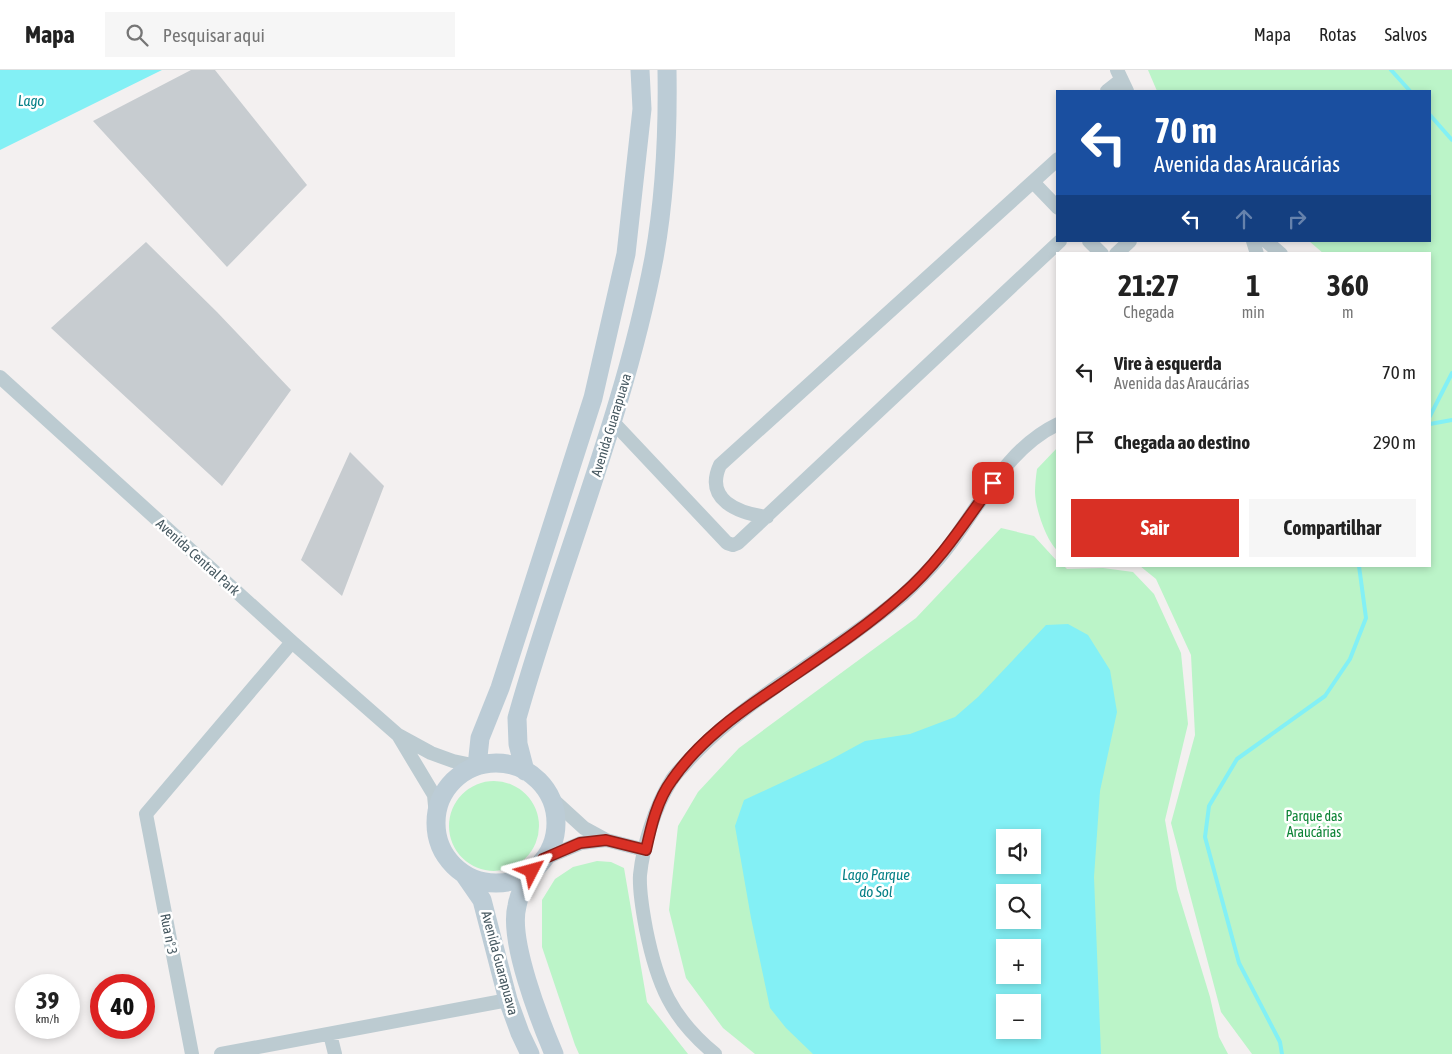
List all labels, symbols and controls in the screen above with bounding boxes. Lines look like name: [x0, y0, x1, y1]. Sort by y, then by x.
search box: [105, 12, 455, 57]
text: Mapa: [25, 21, 75, 48]
icon: search: [123, 21, 151, 49]
text: Pesquisar aqui: [163, 24, 265, 46]
text: Mapa: [1254, 24, 1291, 45]
text: Rotas: [1319, 24, 1356, 45]
text: Salvos: [1384, 24, 1427, 45]
water label: Lago: [18, 92, 44, 109]
icon: left: [1071, 110, 1136, 175]
text: 70 m: [1154, 110, 1217, 150]
text: Avenida das Araucárias: [1154, 151, 1340, 177]
icon: left: [1177, 205, 1205, 233]
icon: ahead: [1230, 205, 1258, 233]
icon: right: [1283, 205, 1311, 233]
text: 21:27: [1118, 268, 1180, 302]
text: 1: [1246, 268, 1260, 302]
text: 360: [1327, 268, 1369, 302]
text: Chegada: [1123, 303, 1174, 321]
text: min: [1242, 303, 1265, 321]
text: m: [1342, 303, 1354, 321]
text: Vire à esquerda: [1114, 352, 1222, 374]
icon: left: [1071, 358, 1099, 386]
text: 70 m: [1382, 361, 1416, 383]
street label: Avenida Guarapuava: [588, 371, 634, 479]
text: Avenida das Araucárias: [1114, 374, 1249, 392]
icon: arrive: [1071, 428, 1099, 456]
text: Chegada ao destino: [1114, 431, 1250, 453]
text: 290 m: [1373, 431, 1416, 453]
pin: [972, 462, 1014, 504]
icon: arrive: [979, 469, 1007, 497]
button: Sair: [1071, 499, 1239, 557]
button: Compartilhar: [1249, 499, 1416, 557]
street label: Avenida Central Park: [153, 515, 243, 599]
park label: Parque das Araucárias: [1286, 808, 1343, 840]
map controls: [996, 829, 1041, 1039]
button: sound: [996, 829, 1041, 874]
position arrow: [505, 844, 557, 896]
water label: Lago Parque do Sol: [842, 866, 910, 900]
button: search: [996, 884, 1041, 929]
street label: Avenida Guarapuava: [478, 909, 522, 1017]
street label: Rua nº 3: [157, 912, 181, 956]
button: +: [996, 939, 1041, 984]
speed limit sign: 40: [90, 974, 155, 1039]
text: 39: [36, 986, 59, 1014]
button: −: [996, 994, 1041, 1039]
text: km/h: [36, 1012, 59, 1026]

